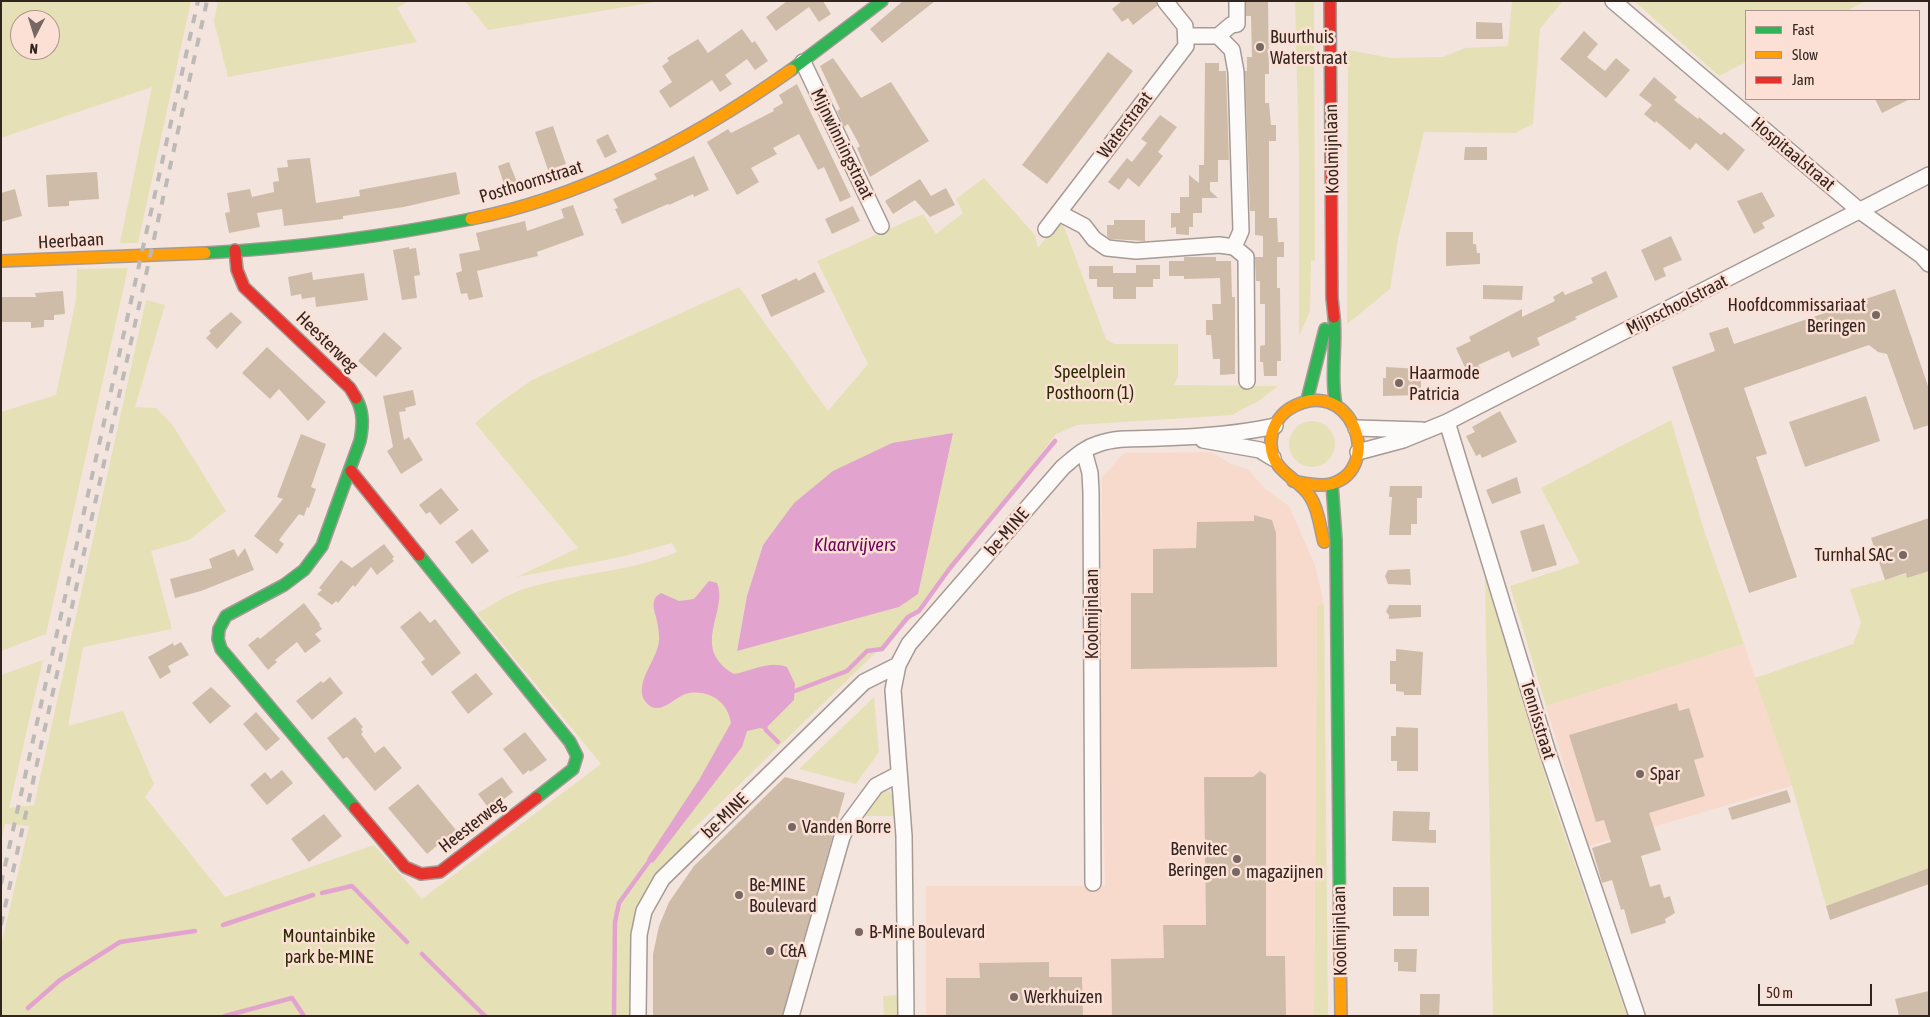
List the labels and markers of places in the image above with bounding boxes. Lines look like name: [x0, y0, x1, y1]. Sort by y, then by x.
place label: Buurthuis Waterstraat: [1270, 26, 1348, 68]
marker: Buurthuis Waterstraat: [1254, 41, 1266, 53]
place label: Hoofdcommissariaat Beringen: [1727, 294, 1866, 336]
marker: Hoofdcommissariaat Beringen: [1870, 309, 1882, 321]
place label: Haarmode Patricia: [1409, 362, 1480, 404]
marker: Haarmode Patricia: [1393, 377, 1405, 389]
place label: Turnhal SAC: [1814, 544, 1893, 566]
marker: Turnhal SAC: [1897, 549, 1909, 561]
place label: Spar: [1650, 763, 1680, 785]
marker: Spar: [1634, 768, 1646, 780]
place label: Vanden Borre: [802, 816, 891, 838]
marker: Vanden Borre: [786, 821, 798, 833]
place label: Benvitec Beringen: [1168, 838, 1227, 881]
marker: Benvitec Beringen: [1231, 853, 1243, 865]
place label: magazijnen: [1246, 861, 1323, 883]
marker: magazijnen: [1230, 866, 1242, 878]
place label: Be-MINE Boulevard: [749, 874, 817, 916]
marker: Be-MINE Boulevard: [733, 889, 745, 901]
place label: B-Mine Boulevard: [869, 921, 985, 943]
marker: B-Mine Boulevard: [853, 926, 865, 938]
place label: C&A: [780, 940, 806, 962]
marker: C&A: [764, 945, 776, 957]
place label: Werkhuizen: [1024, 986, 1103, 1008]
marker: Werkhuizen: [1008, 991, 1020, 1003]

